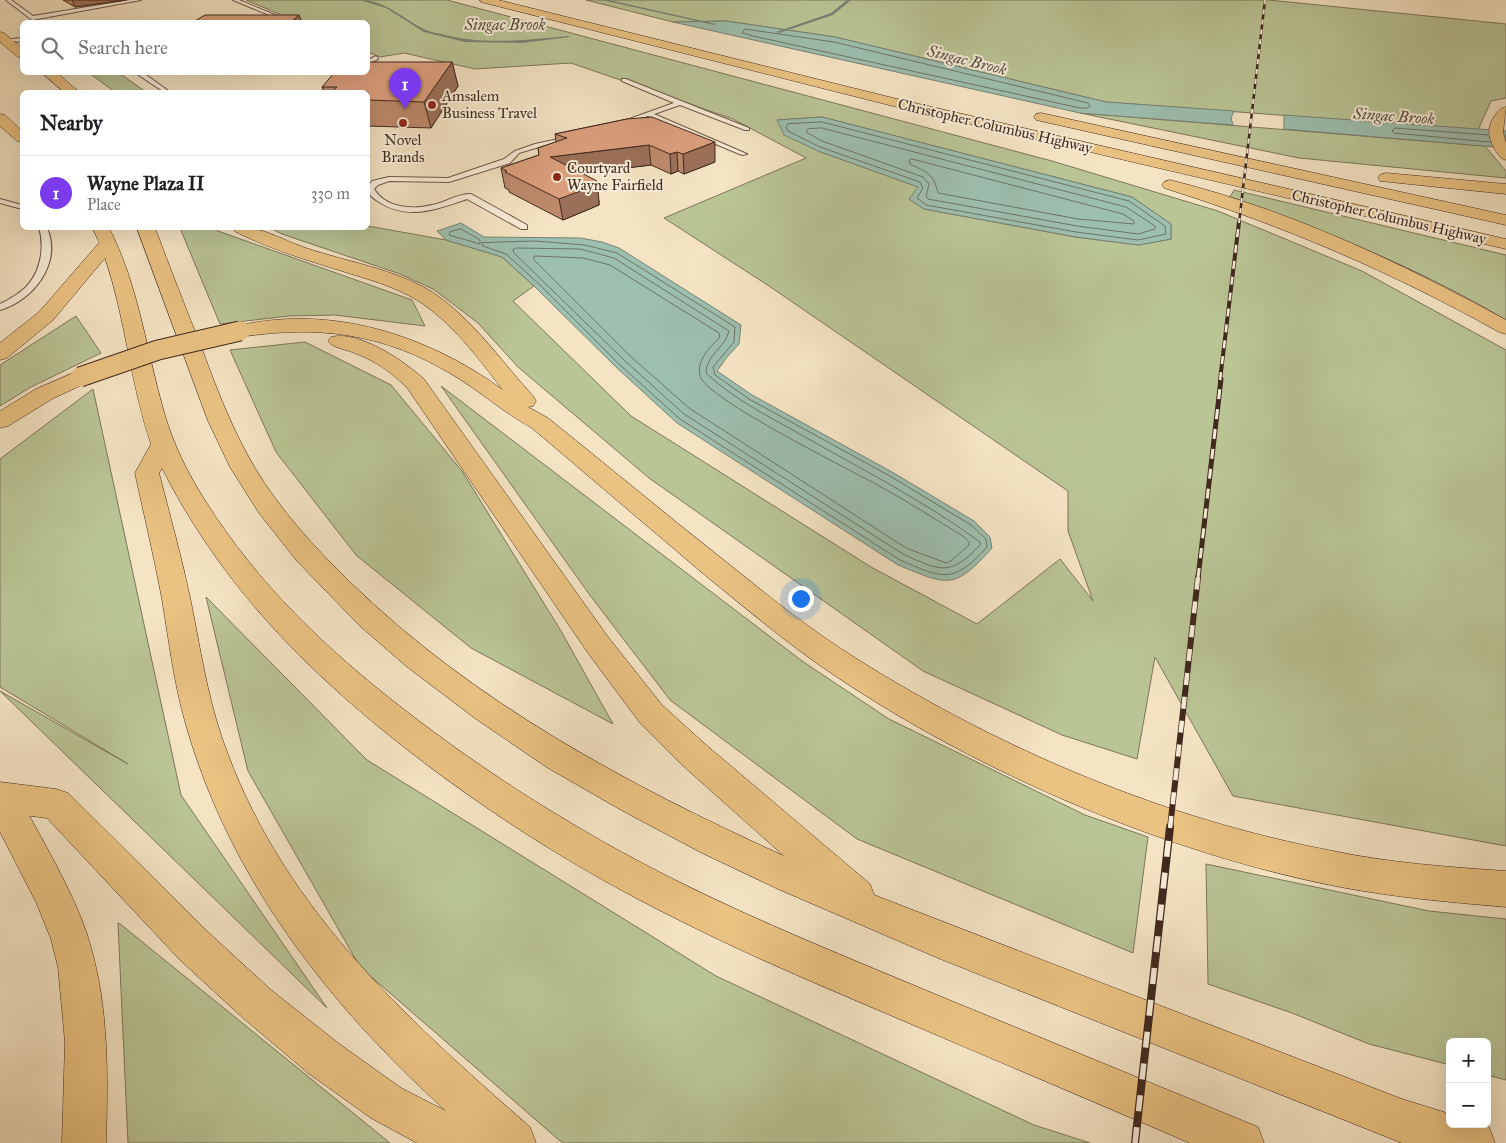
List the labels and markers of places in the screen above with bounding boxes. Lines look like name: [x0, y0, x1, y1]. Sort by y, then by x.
pin: 1: [389, 68, 421, 109]
place label: Amsalem Business Travel: [441, 87, 538, 122]
marker: Amsalem Business Travel: [426, 99, 438, 111]
marker: Novel Brands: [397, 117, 409, 129]
place label: Novel Brands: [382, 131, 424, 166]
place label: Courtyard Wayne Fairfield: [567, 159, 664, 194]
marker: Courtyard Wayne Fairfield: [551, 171, 563, 183]

